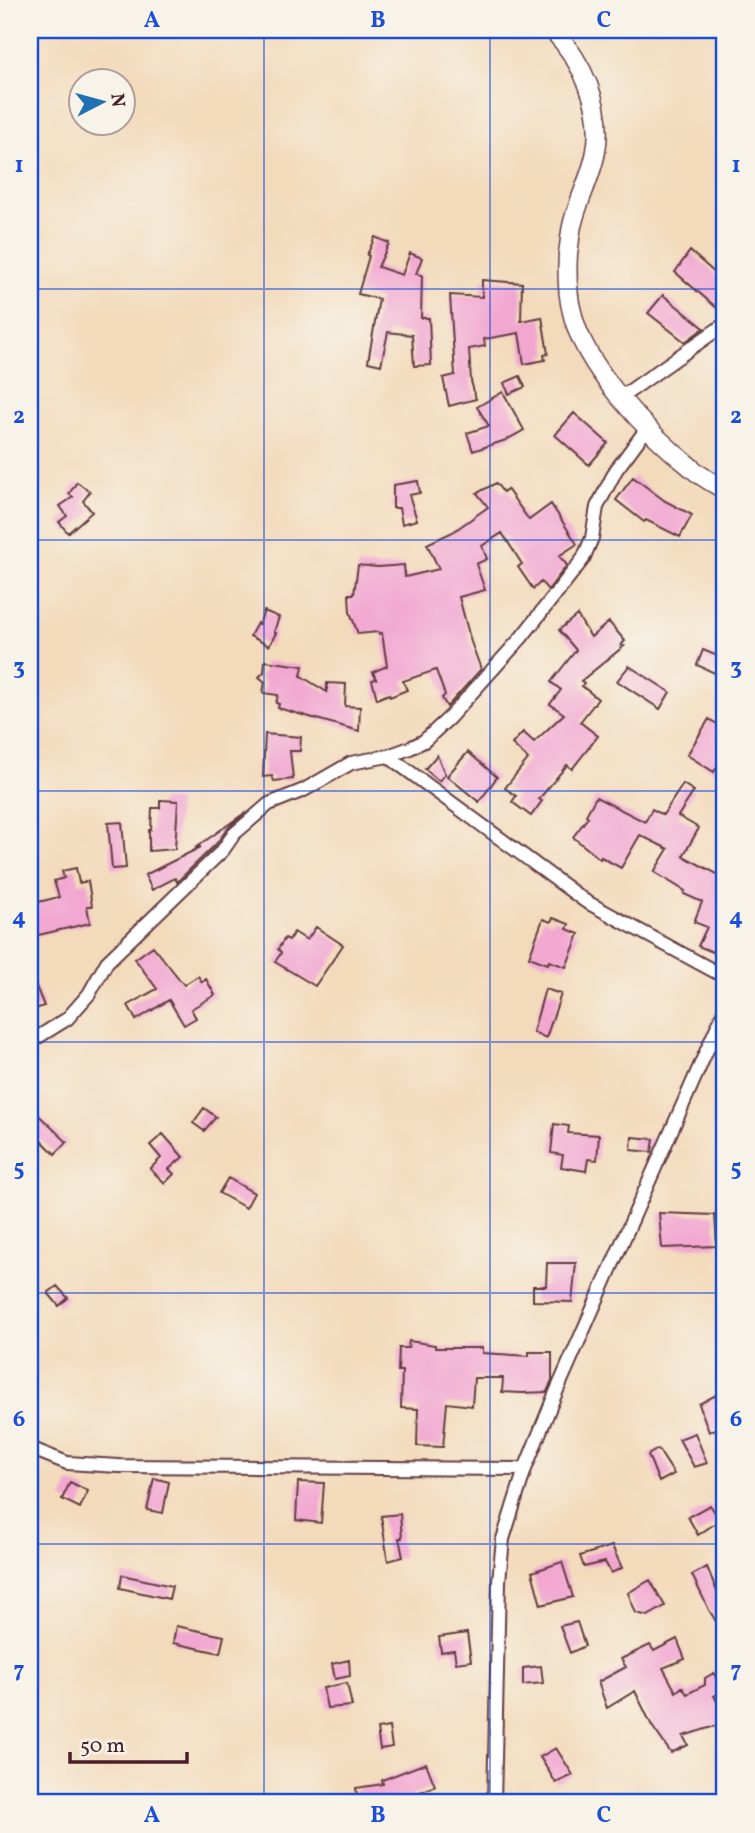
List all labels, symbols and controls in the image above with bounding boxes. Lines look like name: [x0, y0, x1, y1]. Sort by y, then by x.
text: A: [144, 5, 160, 37]
text: B: [370, 5, 386, 37]
text: C: [597, 5, 611, 37]
north arrow: [66, 66, 136, 136]
text: N: [103, 92, 131, 109]
text: 1: [14, 150, 24, 182]
text: 1: [731, 150, 741, 182]
text: 2: [13, 401, 25, 433]
text: 2: [730, 401, 742, 433]
text: 3: [13, 652, 25, 684]
text: 3: [730, 652, 742, 684]
text: 4: [12, 902, 26, 934]
text: 4: [729, 902, 743, 934]
text: 5: [13, 1153, 25, 1185]
text: 5: [730, 1153, 742, 1185]
text: 6: [13, 1404, 25, 1436]
text: 6: [730, 1404, 742, 1436]
text: 7: [14, 1655, 25, 1687]
text: 7: [731, 1655, 742, 1687]
scale bar: [70, 1721, 187, 1765]
text: 50 m: [80, 1732, 125, 1761]
text: A: [144, 1800, 160, 1832]
text: B: [370, 1800, 386, 1832]
text: C: [597, 1800, 611, 1832]

